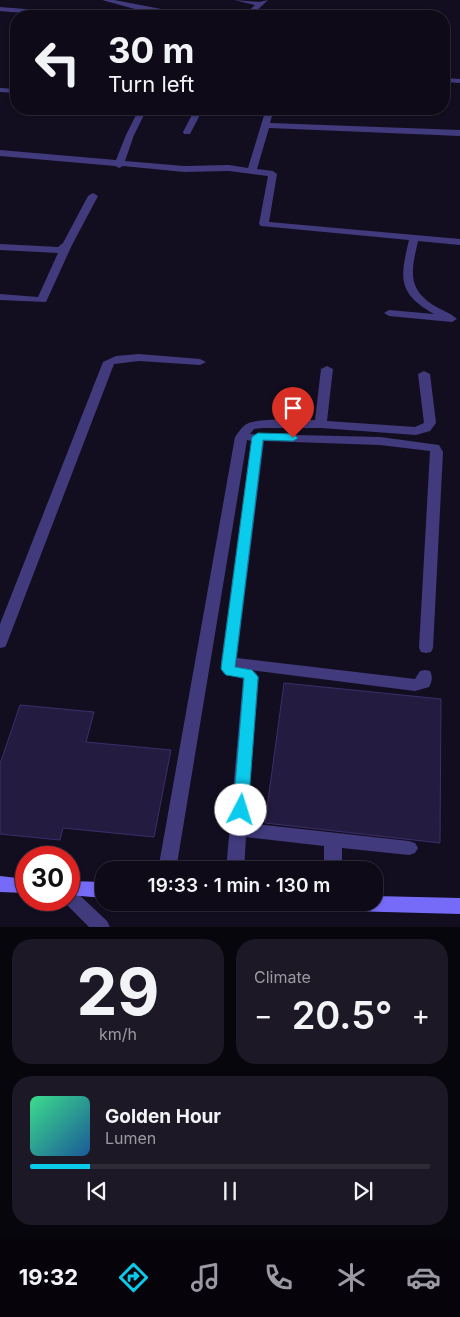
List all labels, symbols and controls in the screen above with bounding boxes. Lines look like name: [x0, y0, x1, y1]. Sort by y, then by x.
text: 30 m: [108, 29, 194, 71]
icon: left: [25, 30, 90, 95]
text: Turn left: [108, 71, 194, 97]
pin: [272, 387, 314, 438]
icon: arrive: [279, 394, 307, 422]
position arrow: [214, 783, 266, 835]
speed limit sign: 30: [15, 846, 80, 911]
text: 19:33 · 1 min · 130 m: [148, 874, 330, 897]
text: 29: [76, 952, 160, 1031]
text: Climate: [254, 967, 311, 987]
text: 20.5°: [292, 992, 392, 1038]
text: −: [254, 998, 273, 1032]
text: +: [411, 998, 430, 1032]
text: km/h: [99, 1024, 137, 1044]
text: Golden Hour: [105, 1105, 221, 1128]
text: Lumen: [105, 1128, 156, 1148]
icon: previous: [83, 1177, 111, 1205]
icon: pause: [216, 1177, 244, 1205]
icon: next: [349, 1177, 377, 1205]
icon: directions: [116, 1260, 151, 1295]
icon: music: [188, 1260, 223, 1295]
icon: phone: [261, 1260, 296, 1295]
icon: climate: [334, 1260, 369, 1295]
icon: car: [406, 1260, 441, 1295]
text: 19:32: [19, 1264, 78, 1290]

